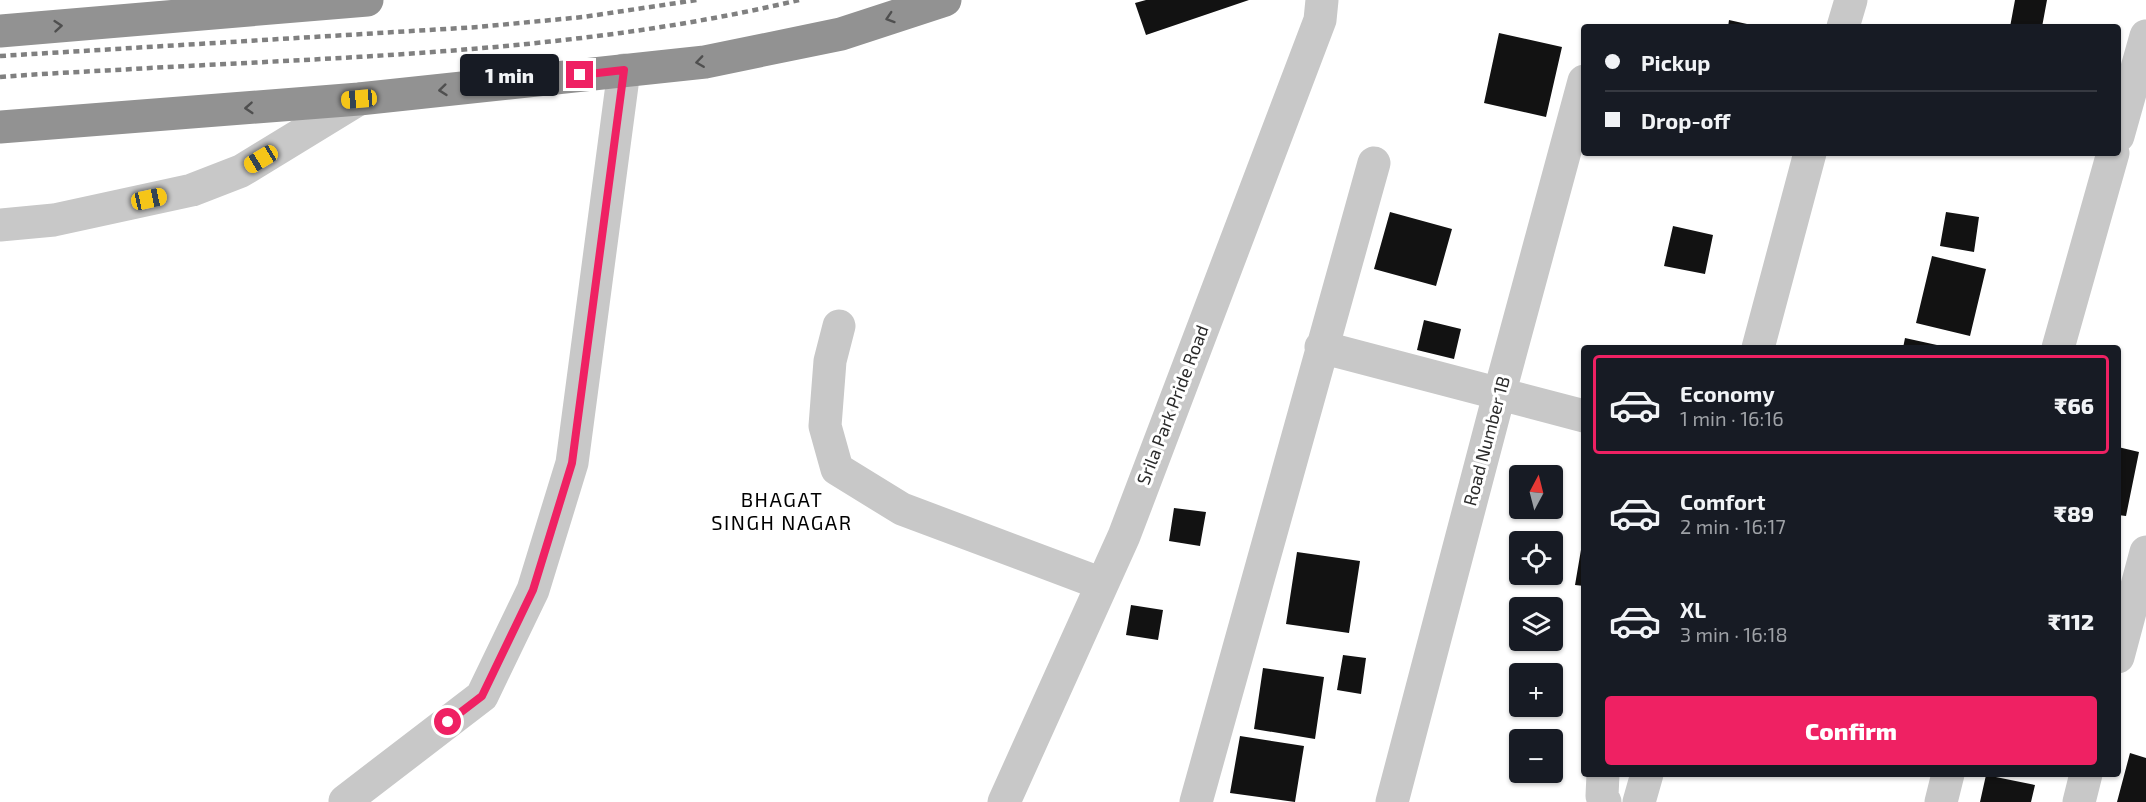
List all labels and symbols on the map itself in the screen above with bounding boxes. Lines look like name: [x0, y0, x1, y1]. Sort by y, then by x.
one-way arrow: [885, 11, 895, 23]
one-way arrow: [54, 20, 63, 33]
callout: 1 min: [460, 54, 559, 96]
one-way arrow: [695, 55, 704, 68]
route end: [566, 61, 593, 88]
one-way arrow: [439, 83, 448, 96]
car: [340, 88, 378, 110]
one-way arrow: [245, 101, 254, 114]
car: [241, 142, 281, 176]
car: [130, 186, 168, 212]
street label: Srila Park Pride Road: [1131, 322, 1213, 488]
street label: Road Number 1B: [1458, 374, 1514, 508]
north arrow: [1509, 465, 1563, 519]
district label: BHAGAT SINGH NAGAR: [711, 487, 853, 534]
route start: [434, 708, 461, 735]

